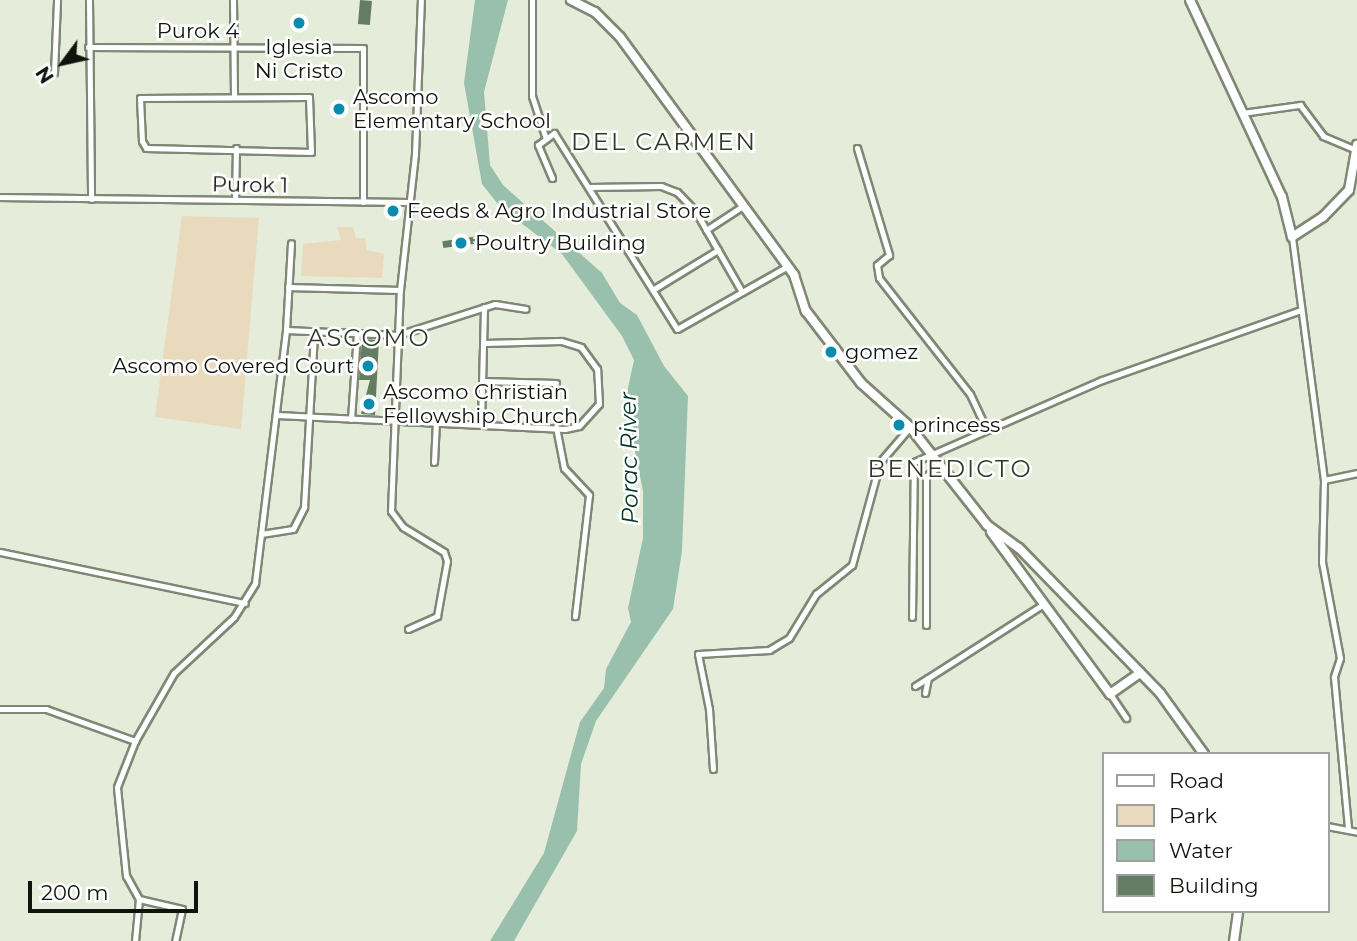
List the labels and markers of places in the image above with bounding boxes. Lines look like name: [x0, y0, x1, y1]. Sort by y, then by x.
marker: Iglesia Ni Cristo: [291, 15, 307, 31]
place label: Iglesia Ni Cristo: [255, 34, 343, 84]
place label: Ascomo Elementary School: [353, 84, 551, 134]
marker: Ascomo Elementary School: [331, 101, 347, 117]
place label: Feeds & Agro Industrial Store: [407, 198, 711, 224]
marker: Feeds & Agro Industrial Store: [385, 203, 401, 219]
place label: Poultry Building: [475, 230, 646, 256]
marker: Poultry Building: [453, 235, 469, 251]
place label: gomez: [845, 339, 918, 365]
marker: gomez: [823, 344, 839, 360]
place label: Ascomo Covered Court: [113, 353, 354, 379]
marker: Ascomo Covered Court: [360, 358, 376, 374]
place label: Ascomo Christian Fellowship Church: [383, 379, 578, 429]
marker: Ascomo Christian Fellowship Church: [361, 396, 377, 412]
place label: princess: [913, 412, 1000, 438]
marker: princess: [891, 417, 907, 433]

